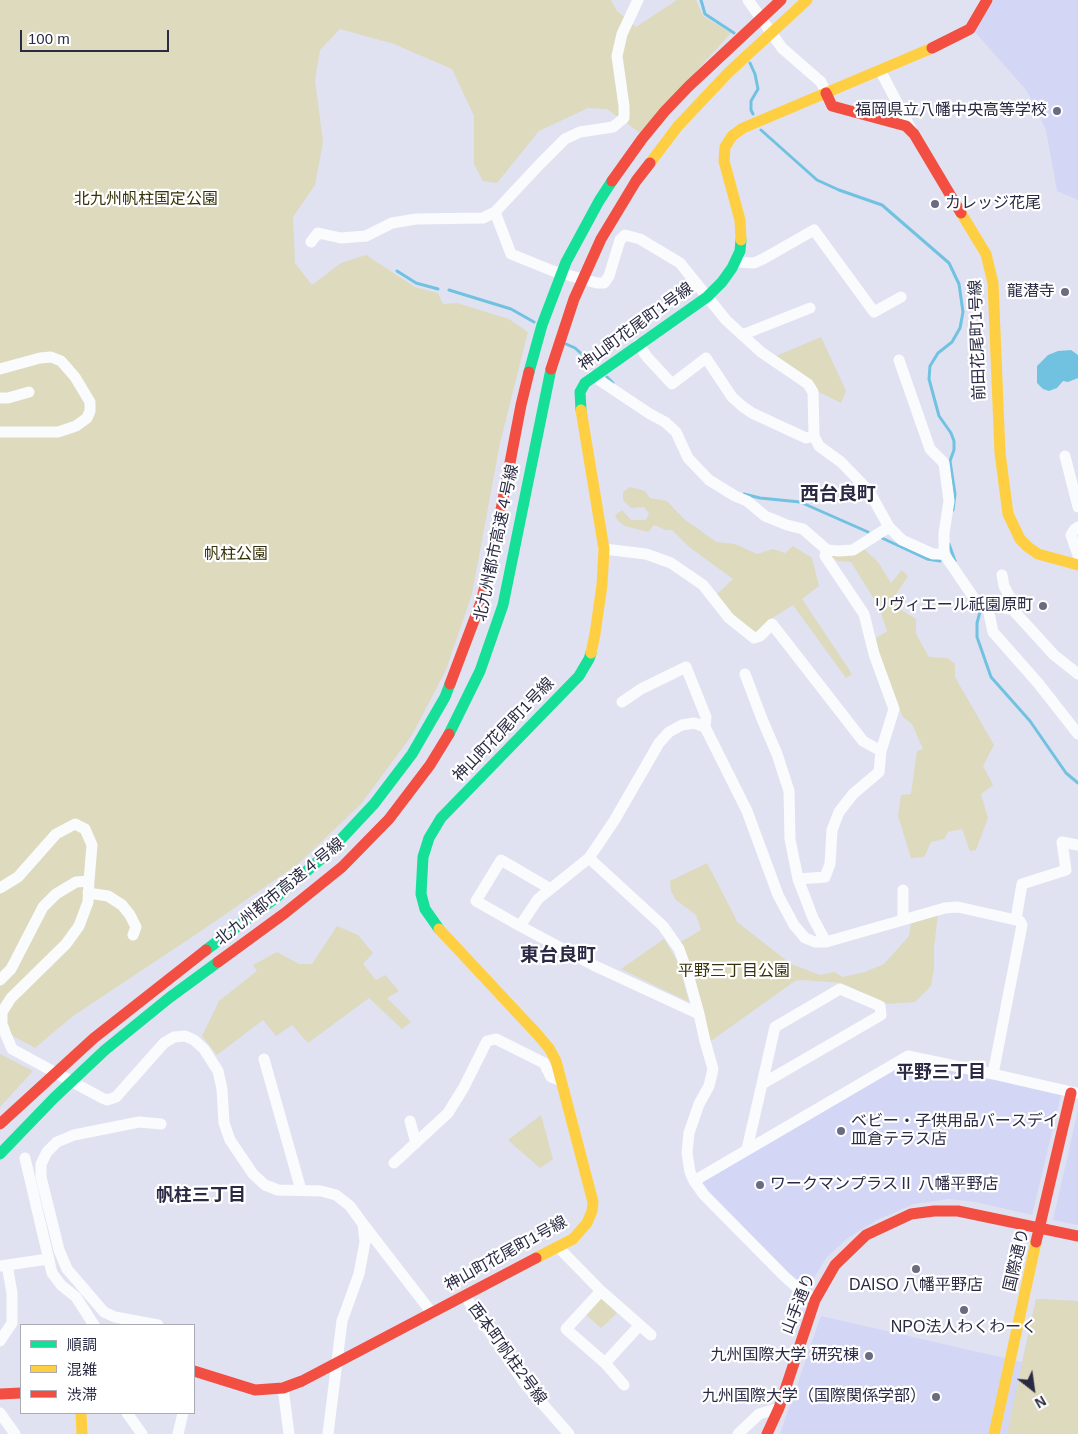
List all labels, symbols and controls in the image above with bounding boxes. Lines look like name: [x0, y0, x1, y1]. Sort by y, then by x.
scale bar: [22, 20, 171, 52]
text: 100 m: [28, 30, 70, 47]
place label: 福岡県立八幡中央高等学校: [855, 101, 1047, 121]
marker: 福岡県立八幡中央高等学校: [1051, 105, 1063, 117]
park label: 北九州帆柱国定公園: [74, 190, 218, 210]
place label: カレッジ花尾: [945, 194, 1041, 214]
marker: カレッジ花尾: [929, 198, 941, 210]
street label: 神山町花尾町1号線: [575, 279, 697, 375]
street label: 前田花尾町1号線: [966, 279, 990, 401]
place label: 龍潜寺: [1007, 282, 1055, 302]
marker: 龍潜寺: [1059, 286, 1071, 298]
street label: 北九州都市高速４号線: [471, 463, 523, 623]
district label: 西台良町: [800, 484, 876, 506]
park label: 帆柱公園: [204, 545, 268, 565]
place label: リヴィエール祇園原町: [873, 596, 1033, 616]
marker: リヴィエール祇園原町: [1037, 600, 1049, 612]
street label: 神山町花尾町1号線: [450, 674, 558, 786]
street label: 北九州都市高速４号線: [212, 834, 348, 950]
district label: 東台良町: [520, 945, 596, 967]
park label: 平野三丁目公園: [678, 962, 790, 982]
district label: 平野三丁目: [896, 1062, 986, 1084]
place label: ベビー・子供用品バースデイ 皿倉テラス店: [851, 1112, 1059, 1150]
marker: ベビー・子供用品バースデイ 皿倉テラス店: [835, 1125, 847, 1137]
place label: ワークマンプラスⅡ 八幡平野店: [770, 1175, 998, 1195]
marker: ワークマンプラスⅡ 八幡平野店: [754, 1179, 766, 1191]
district label: 帆柱三丁目: [156, 1185, 246, 1207]
street label: 神山町花尾町1号線: [441, 1212, 571, 1296]
street label: 国際通り: [1000, 1227, 1034, 1293]
marker: DAISO 八幡平野店: [910, 1263, 922, 1275]
street label: 山手通り: [778, 1271, 820, 1337]
place label: DAISO 八幡平野店: [849, 1276, 983, 1296]
street label: 西本町帆柱2号線: [464, 1299, 550, 1409]
marker: NPO法人わくわーく: [958, 1304, 970, 1316]
place label: NPO法人わくわーく: [891, 1318, 1037, 1338]
legend: [20, 1324, 195, 1414]
text: 順調: [67, 1336, 97, 1353]
place label: 九州国際大学 研究棟: [711, 1346, 859, 1366]
marker: 九州国際大学 研究棟: [863, 1350, 875, 1362]
text: 混雑: [67, 1361, 97, 1378]
north arrow: [1008, 1364, 1058, 1414]
text: 渋滞: [67, 1386, 97, 1403]
place label: 九州国際大学（国際関係学部）: [702, 1387, 926, 1407]
marker: 九州国際大学（国際関係学部）: [930, 1391, 942, 1403]
text: N: [1032, 1393, 1049, 1411]

